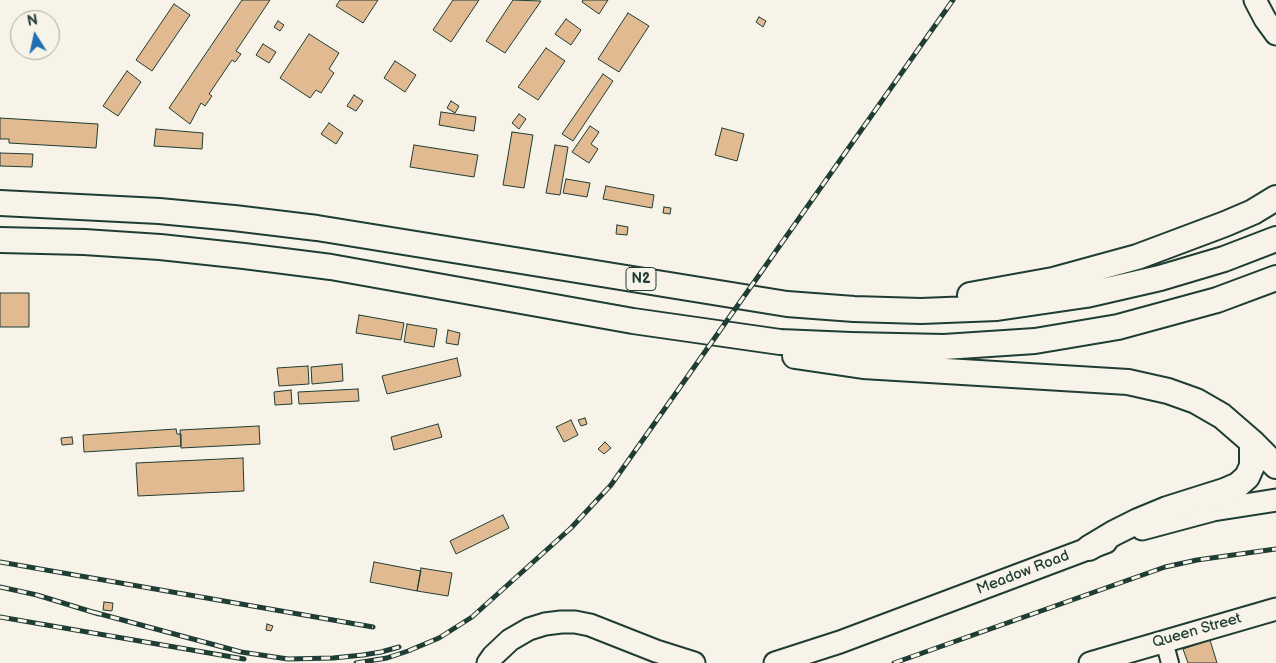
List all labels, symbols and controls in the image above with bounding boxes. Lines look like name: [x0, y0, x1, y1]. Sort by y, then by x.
north arrow: [10, 10, 60, 60]
text: N: [26, 11, 39, 30]
road number: N2: [626, 268, 656, 290]
street label: Meadow Road: [974, 547, 1072, 599]
street label: Queen Street: [1151, 610, 1243, 652]

